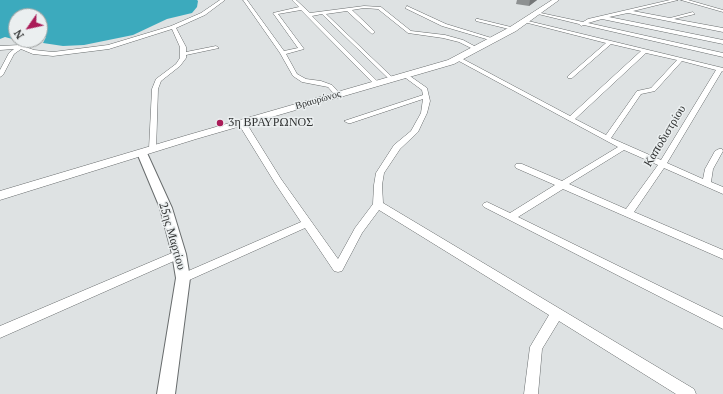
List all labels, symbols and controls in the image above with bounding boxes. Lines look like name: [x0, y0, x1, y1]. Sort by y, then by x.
north arrow: [8, 8, 48, 48]
text: N: [11, 27, 27, 42]
street label: Βραυρώνος: [294, 88, 342, 112]
street label: Καποδιστρίου: [641, 103, 689, 169]
place label: 3η ΒΡΑΥΡΩΝΟΣ: [228, 116, 313, 130]
marker: 3η ΒΡΑΥΡΩΝΟΣ: [215, 118, 225, 128]
street label: 25ης Μαρτίου: [155, 201, 189, 271]

